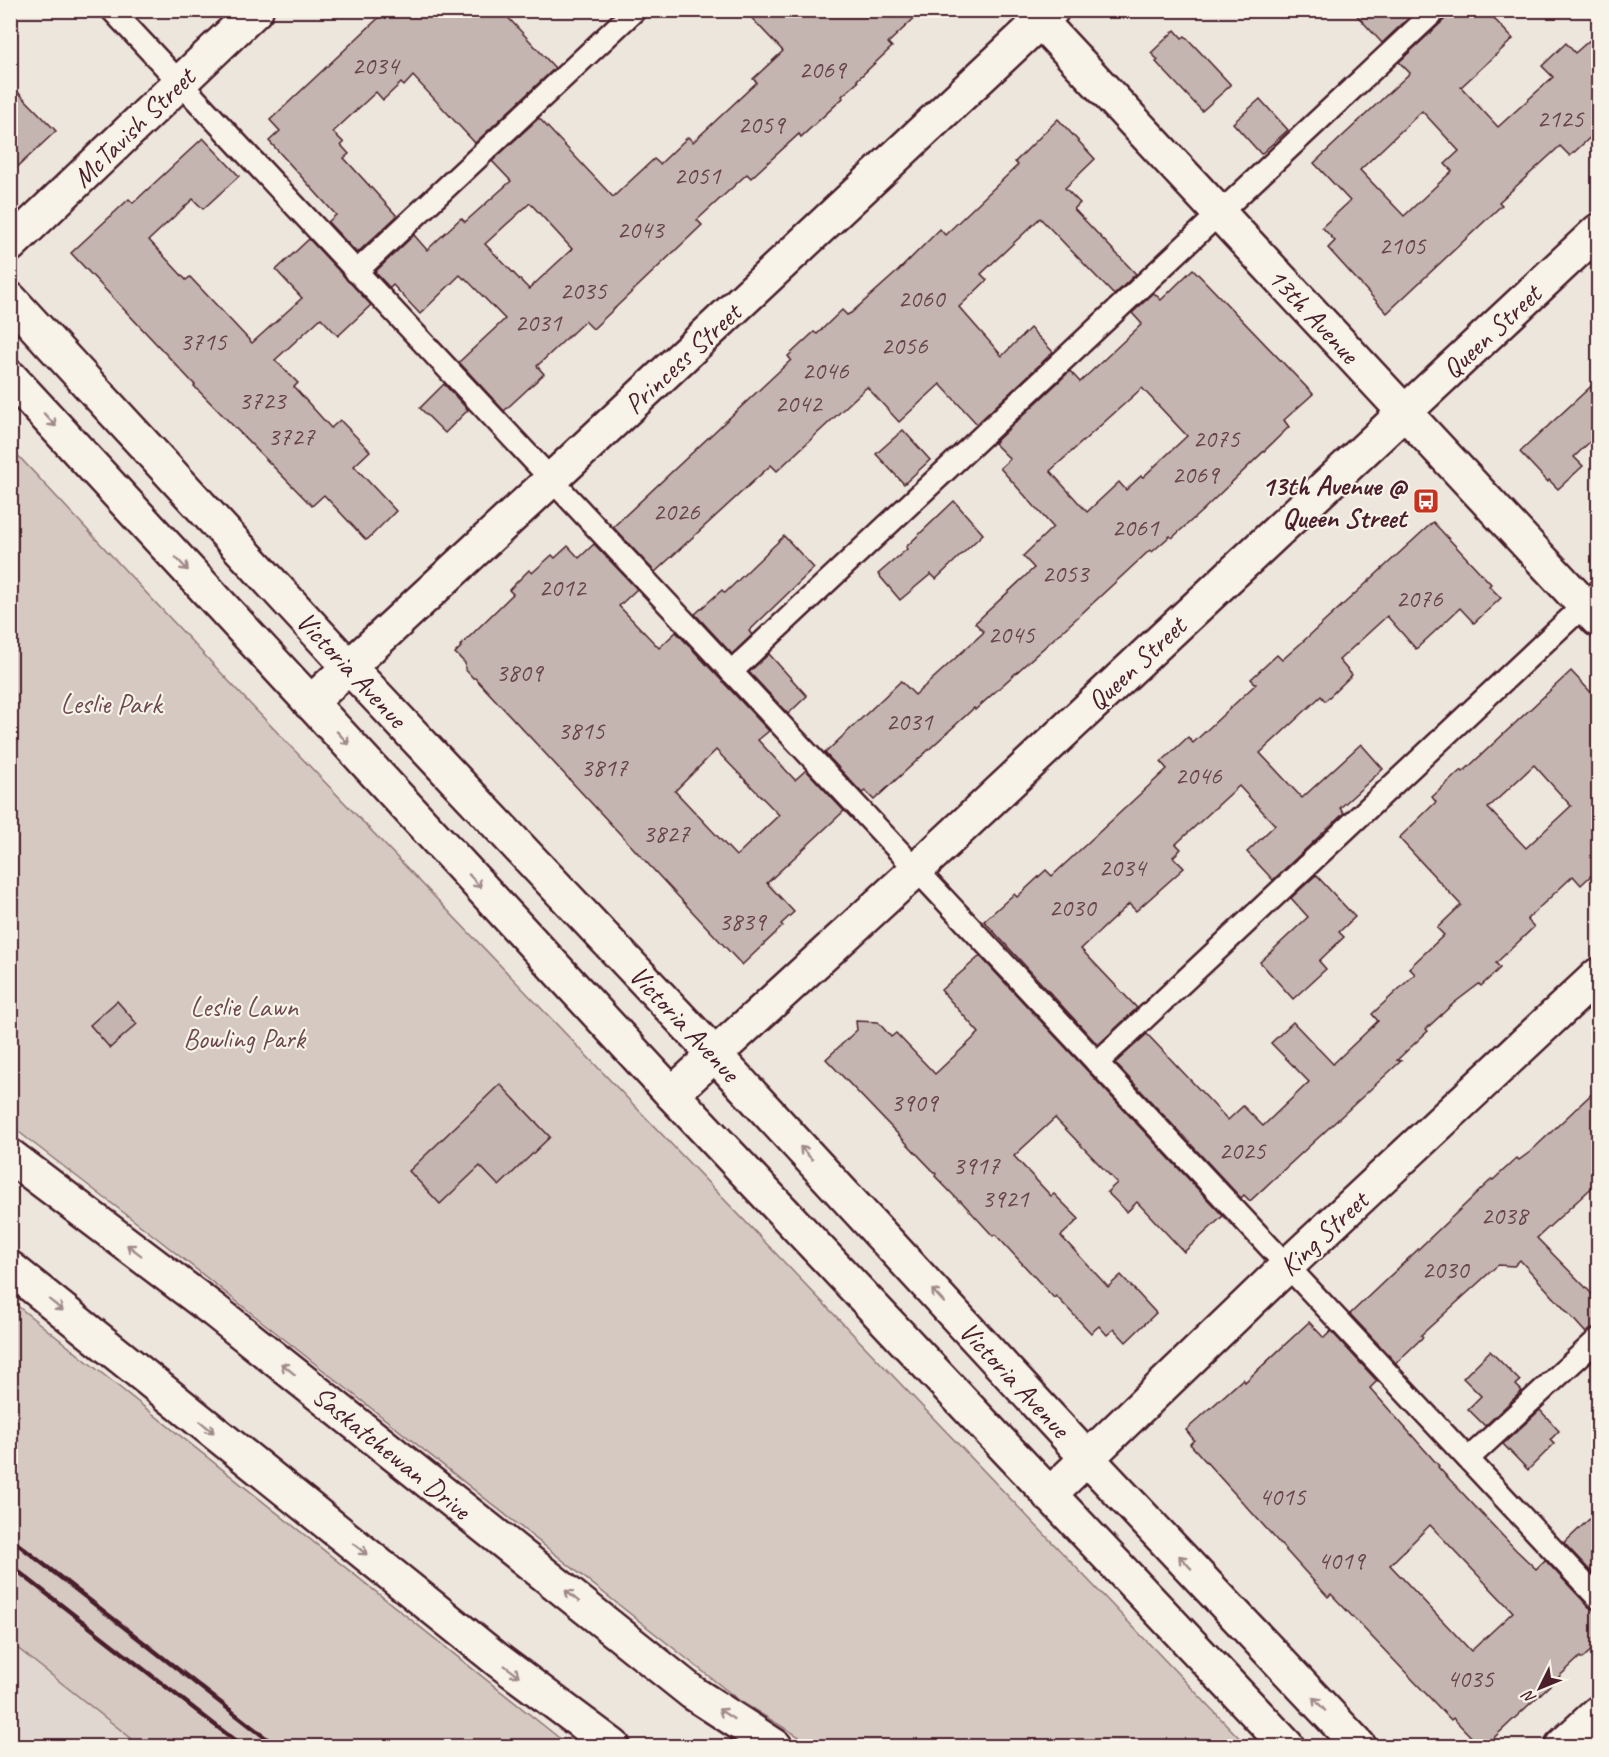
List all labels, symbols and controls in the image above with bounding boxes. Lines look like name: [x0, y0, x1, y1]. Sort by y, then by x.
house number: 2034: [352, 49, 401, 82]
house number: 2069: [799, 53, 848, 86]
street label: McTavish Street: [65, 58, 204, 195]
house number: 2125: [1537, 102, 1585, 135]
house number: 2059: [738, 108, 787, 141]
house number: 2051: [674, 159, 722, 192]
house number: 2043: [617, 213, 666, 246]
house number: 2105: [1379, 229, 1427, 262]
street label: 13th Avenue: [1260, 260, 1368, 372]
house number: 2035: [560, 274, 608, 307]
street label: Queen Street: [1435, 275, 1550, 386]
house number: 2060: [898, 282, 947, 315]
street label: Princess Street: [617, 294, 750, 421]
house number: 2031: [515, 306, 563, 339]
house number: 3715: [180, 325, 228, 358]
house number: 2056: [881, 329, 929, 362]
house number: 2046: [802, 354, 850, 387]
house number: 3723: [239, 384, 288, 417]
house number: 2042: [775, 387, 824, 420]
one-way arrow: [43, 413, 57, 428]
house number: 3727: [268, 420, 316, 453]
house number: 2075: [1193, 422, 1241, 455]
house number: 2069: [1172, 458, 1221, 491]
place label: 13th Avenue @ Queen Street: [1262, 468, 1409, 535]
bus stop icon: 13th Avenue @ Queen Street: [1411, 486, 1441, 516]
house number: 2026: [653, 495, 701, 528]
house number: 2061: [1112, 511, 1160, 544]
one-way arrow: [175, 556, 189, 571]
house number: 2053: [1042, 557, 1091, 590]
house number: 2012: [539, 571, 588, 604]
house number: 2076: [1396, 582, 1444, 615]
street label: Victoria Avenue: [289, 604, 416, 736]
street label: Queen Street: [1080, 607, 1195, 718]
house number: 2045: [988, 618, 1036, 651]
house number: 3809: [496, 656, 545, 689]
park label: Leslie Park: [61, 686, 164, 721]
house number: 2031: [886, 705, 934, 738]
house number: 3815: [558, 714, 606, 747]
one-way arrow: [336, 731, 350, 746]
house number: 3817: [581, 751, 629, 784]
house number: 2046: [1175, 759, 1223, 792]
house number: 3827: [643, 817, 691, 850]
house number: 2034: [1099, 851, 1148, 884]
one-way arrow: [468, 874, 482, 889]
house number: 2030: [1049, 891, 1098, 924]
house number: 3839: [719, 905, 768, 938]
street label: Victoria Avenue: [622, 958, 749, 1090]
park label: Leslie Lawn Bowling Park: [183, 989, 307, 1056]
house number: 3909: [891, 1086, 940, 1119]
house number: 2025: [1219, 1134, 1267, 1167]
one-way arrow: [798, 1145, 813, 1160]
house number: 3917: [953, 1149, 1001, 1182]
street label: King Street: [1271, 1181, 1377, 1283]
house number: 3921: [982, 1182, 1030, 1215]
house number: 2038: [1481, 1199, 1530, 1232]
one-way arrow: [126, 1243, 142, 1256]
house number: 2030: [1422, 1253, 1471, 1286]
one-way arrow: [931, 1289, 945, 1304]
one-way arrow: [48, 1298, 64, 1311]
street label: Victoria Avenue: [952, 1314, 1079, 1446]
one-way arrow: [280, 1363, 296, 1376]
street label: Saskatchewan Drive: [305, 1378, 479, 1528]
one-way arrow: [199, 1421, 215, 1434]
house number: 4015: [1259, 1480, 1307, 1513]
one-way arrow: [351, 1543, 367, 1556]
house number: 4019: [1318, 1544, 1367, 1577]
one-way arrow: [1178, 1555, 1192, 1570]
one-way arrow: [564, 1589, 580, 1602]
north arrow: [1510, 1658, 1570, 1718]
house number: 4035: [1447, 1662, 1495, 1695]
one-way arrow: [504, 1664, 520, 1677]
text: N: [1517, 1685, 1540, 1708]
one-way arrow: [1312, 1697, 1326, 1712]
one-way arrow: [718, 1708, 735, 1720]

